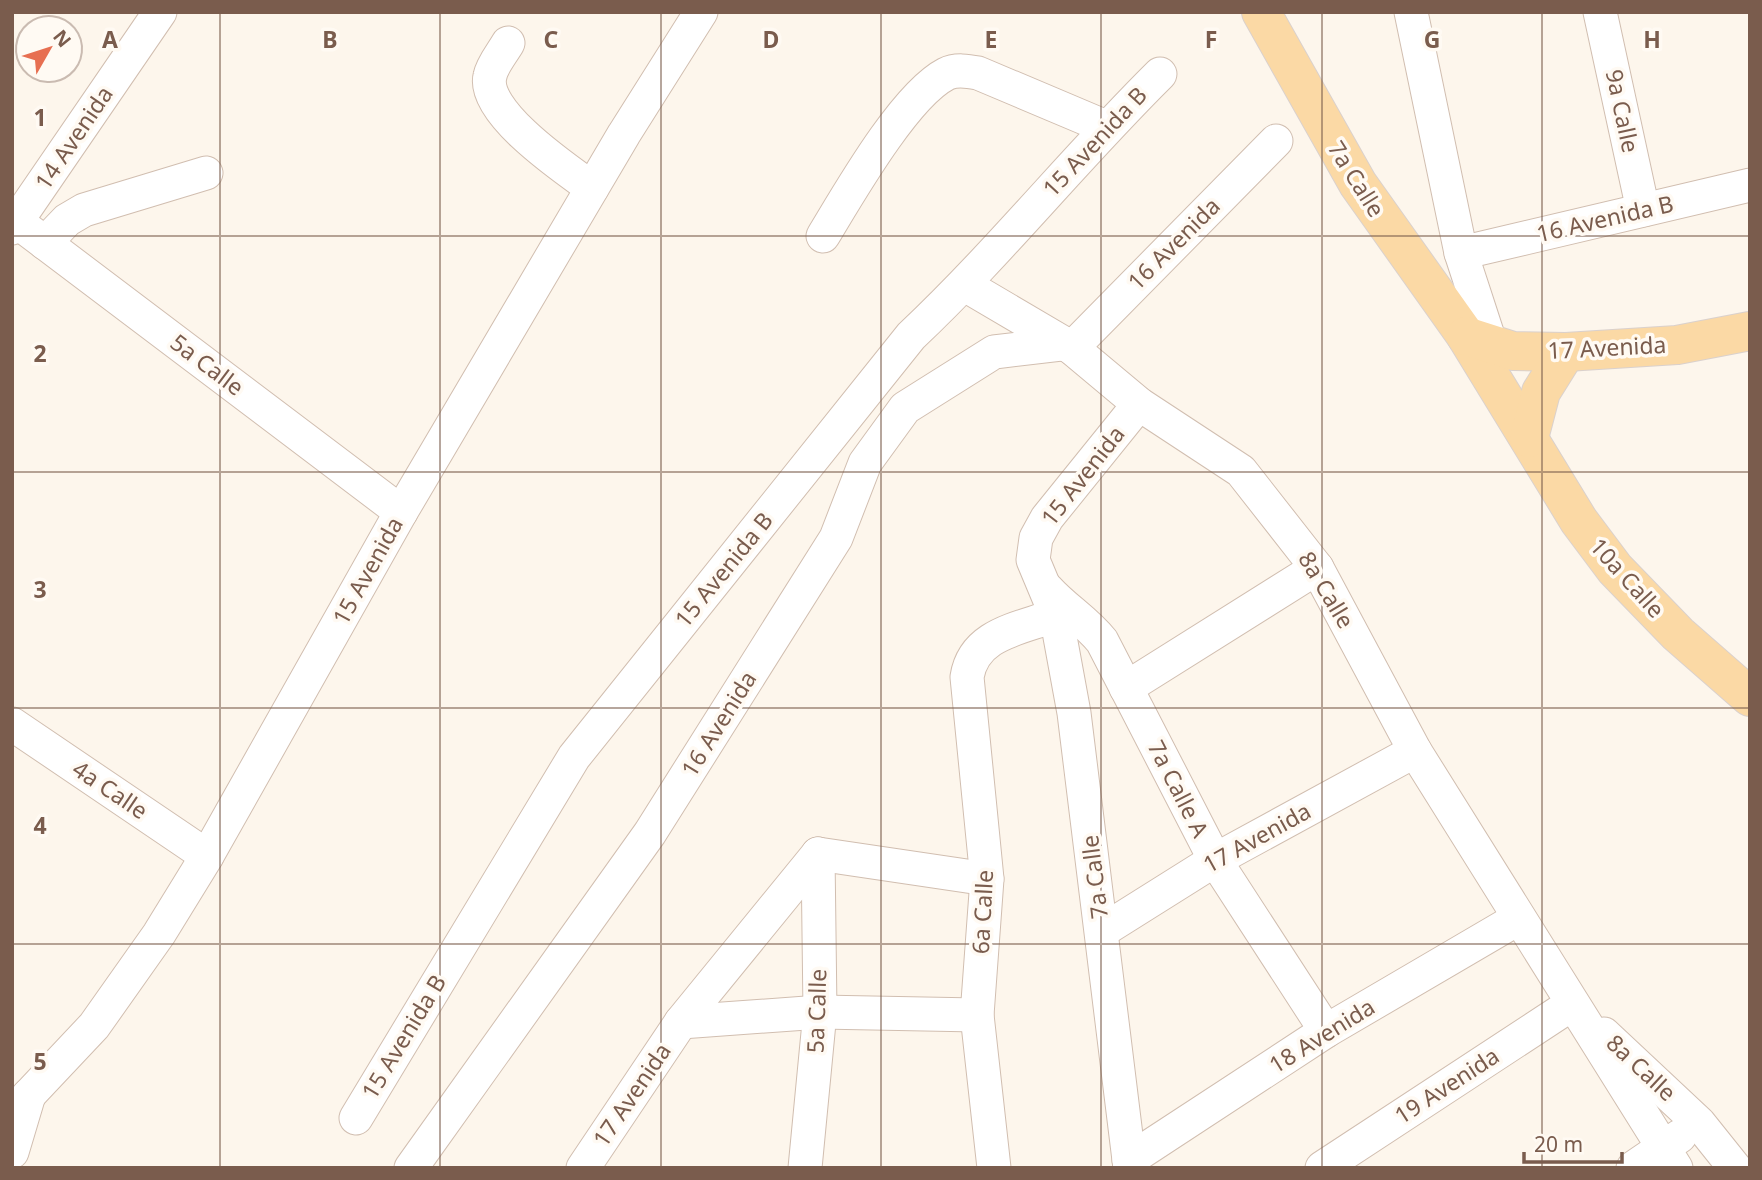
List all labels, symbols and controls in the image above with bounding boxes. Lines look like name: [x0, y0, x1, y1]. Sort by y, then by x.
north arrow: [14, 14, 84, 84]
text: A: [102, 23, 118, 55]
text: B: [322, 23, 338, 55]
text: C: [544, 23, 559, 55]
text: D: [763, 23, 779, 55]
text: E: [985, 23, 997, 55]
text: F: [1205, 23, 1217, 55]
text: G: [1424, 23, 1440, 55]
text: H: [1643, 23, 1661, 55]
text: N: [47, 24, 77, 52]
street label: 9a Calle: [1599, 66, 1647, 155]
street label: 15 Avenida B: [1035, 79, 1154, 203]
street label: 14 Avenida: [29, 81, 119, 195]
street label: 7a Calle: [1321, 134, 1393, 223]
street label: 16 Avenida B: [1533, 187, 1676, 249]
street label: 16 Avenida: [1120, 190, 1227, 297]
street label: 5a Calle: [164, 326, 251, 402]
street label: 17 Avenida: [1547, 328, 1667, 366]
text: 2: [33, 337, 47, 369]
street label: 15 Avenida: [1033, 419, 1131, 532]
street label: 15 Avenida B: [667, 505, 780, 634]
street label: 15 Avenida: [324, 511, 410, 630]
street label: 10a Calle: [1583, 530, 1672, 624]
street label: 8a Calle: [1291, 545, 1362, 634]
text: 3: [33, 573, 47, 605]
street label: 16 Avenida: [673, 665, 763, 782]
street label: 7a Calle A: [1141, 735, 1217, 843]
street label: 4a Calle: [67, 752, 154, 826]
street label: 17 Avenida: [1197, 794, 1316, 880]
text: 4: [33, 809, 47, 841]
street label: 7a Calle: [1073, 833, 1115, 921]
street label: 6a Calle: [964, 869, 1000, 955]
street label: 15 Avenida B: [353, 968, 453, 1105]
street label: 5a Calle: [799, 968, 833, 1054]
street label: 18 Avenida: [1263, 990, 1380, 1080]
street label: 8a Calle: [1600, 1027, 1683, 1108]
street label: 17 Avenida: [585, 1036, 678, 1153]
street label: 19 Avenida: [1388, 1039, 1505, 1131]
text: 5: [33, 1045, 47, 1077]
scale bar: [1524, 1120, 1622, 1164]
text: 20 m: [1534, 1130, 1583, 1158]

